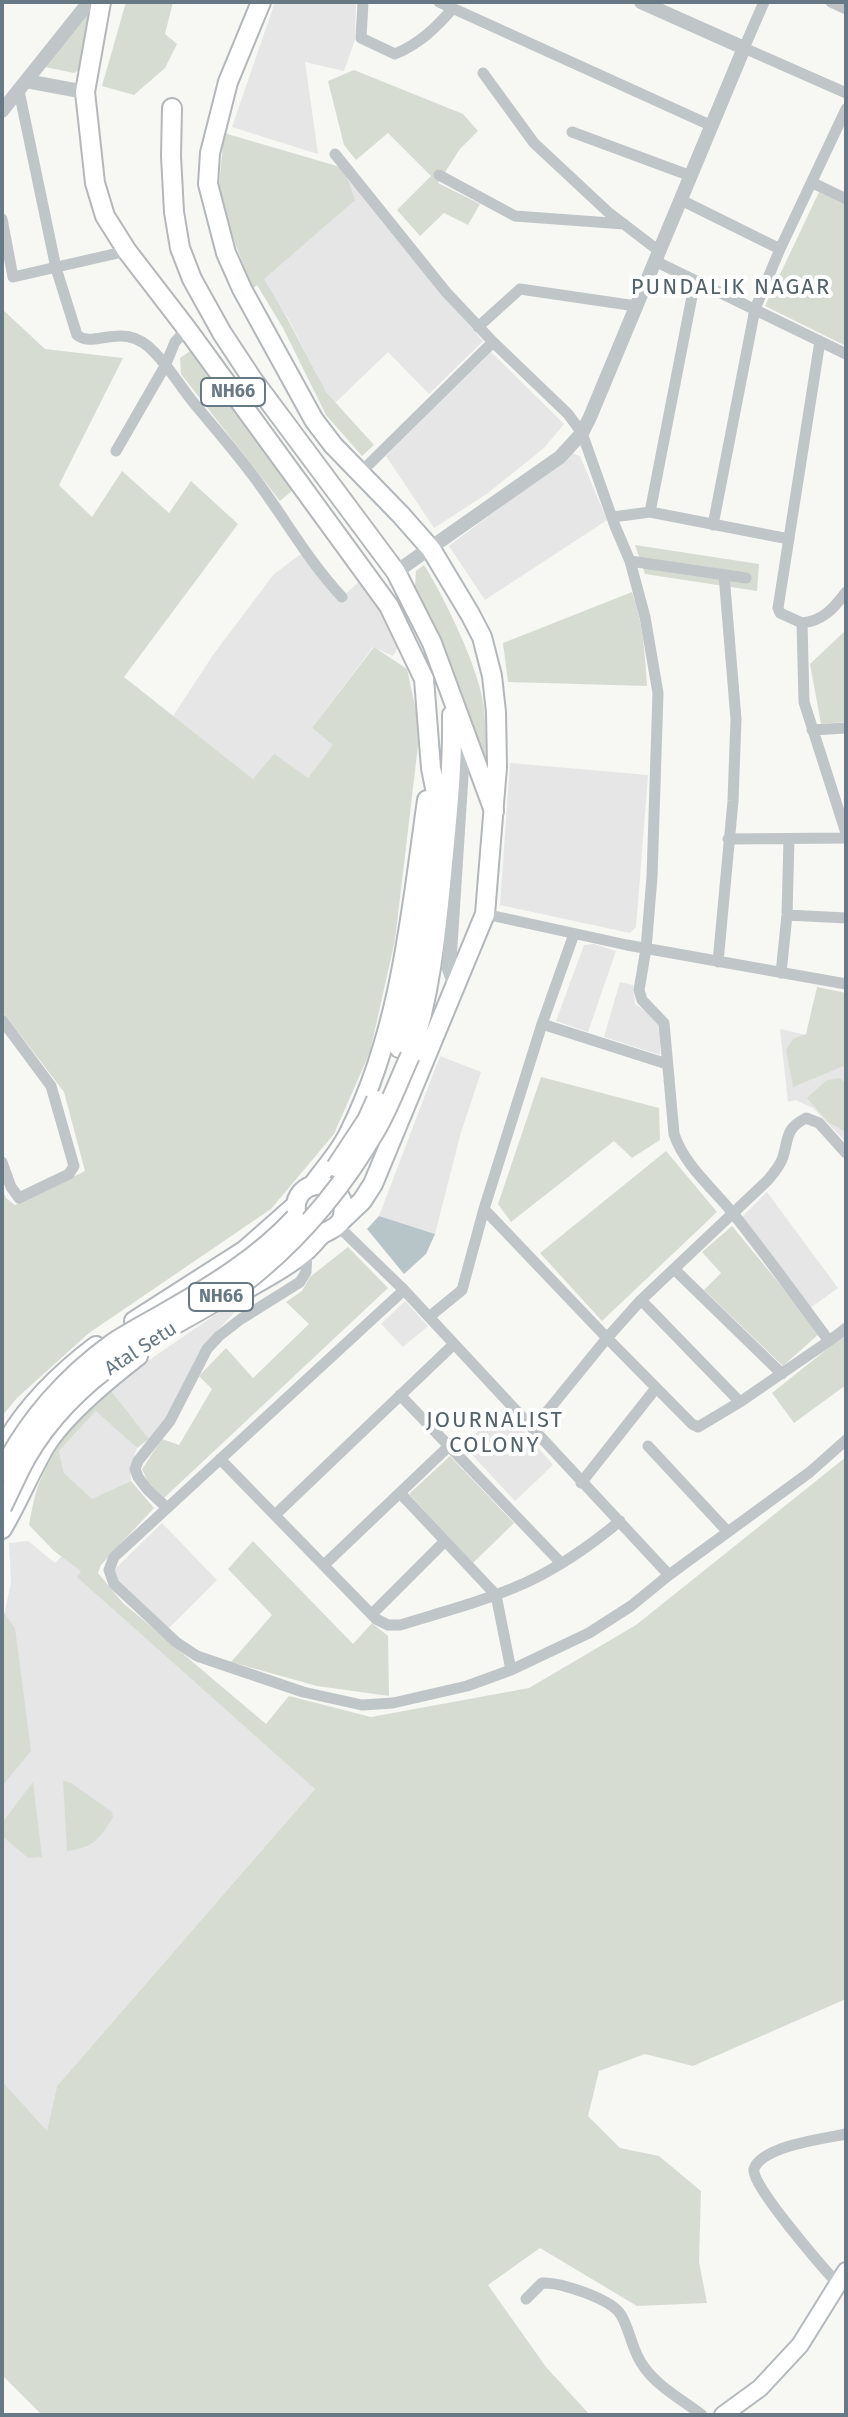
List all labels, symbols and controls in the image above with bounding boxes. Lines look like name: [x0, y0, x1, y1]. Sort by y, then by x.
district label: PUNDALIK NAGAR: [631, 275, 831, 301]
road number: NH66: [201, 378, 265, 406]
road number: NH66: [189, 1283, 253, 1311]
street label: Atal Setu: [100, 1317, 182, 1381]
district label: JOURNALIST COLONY: [426, 1408, 564, 1460]

